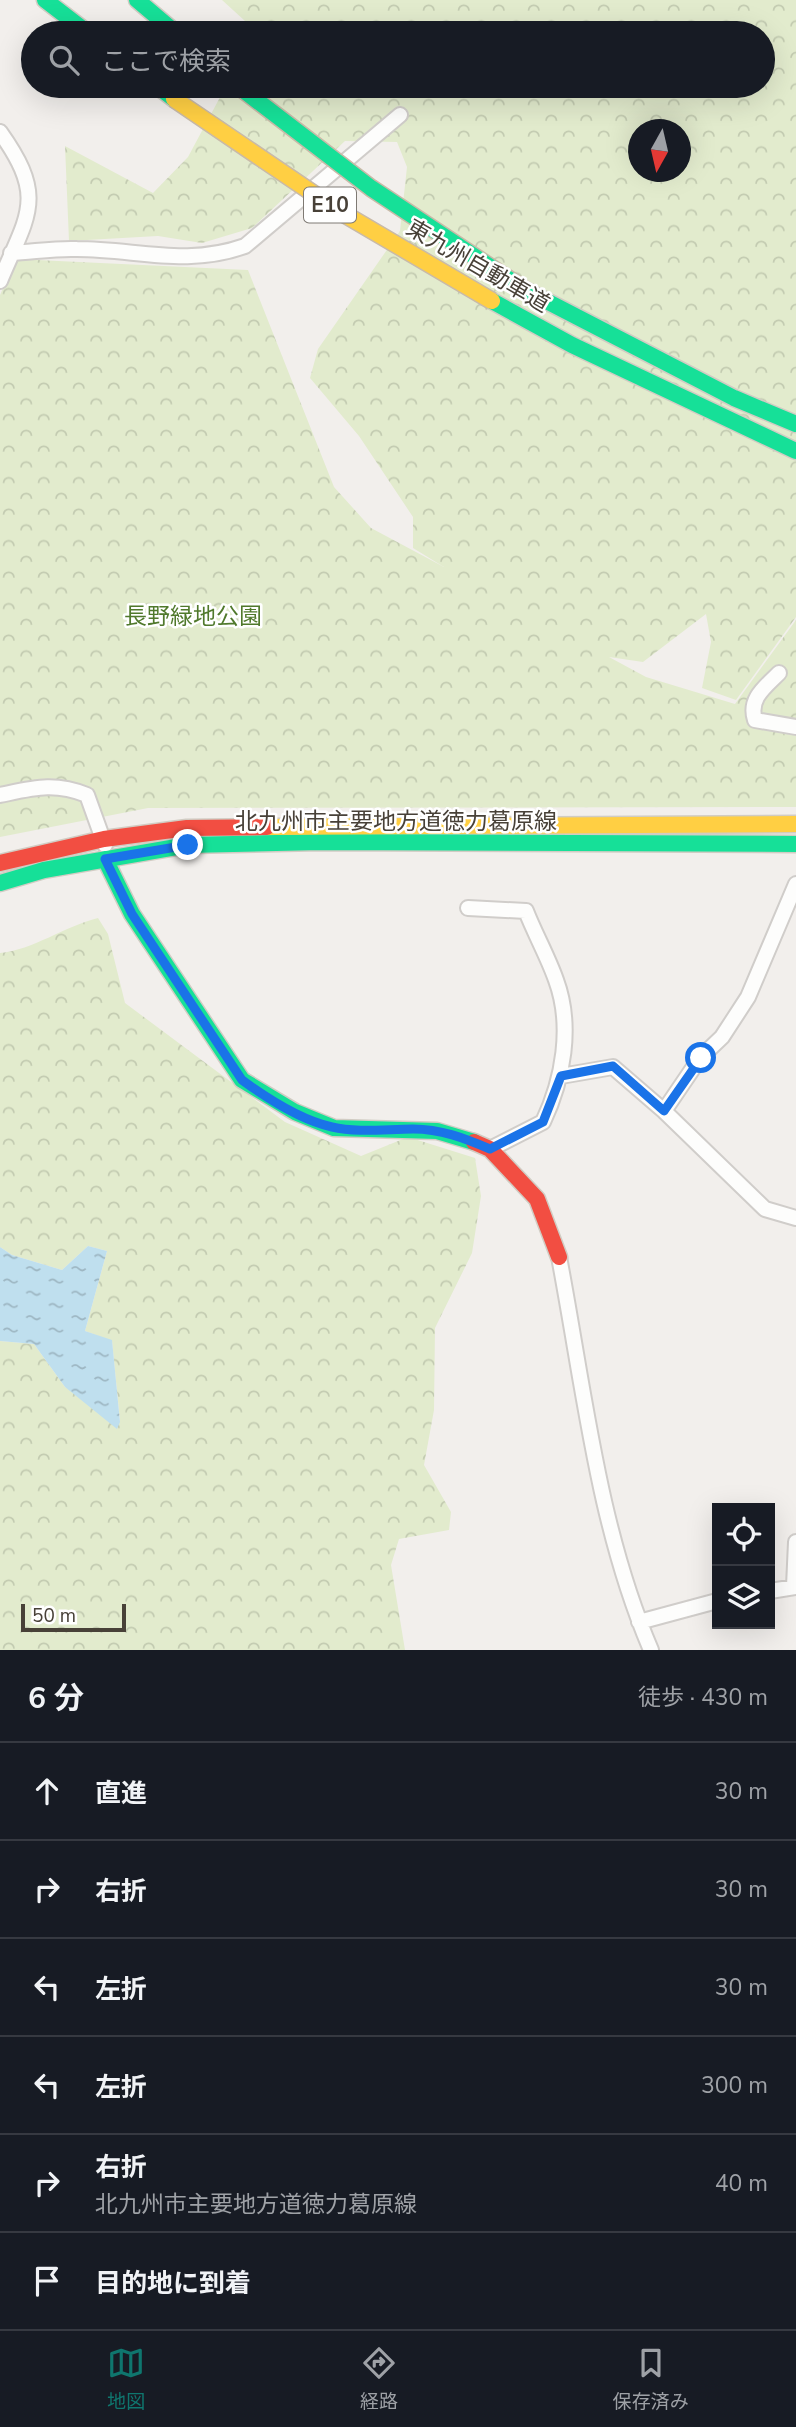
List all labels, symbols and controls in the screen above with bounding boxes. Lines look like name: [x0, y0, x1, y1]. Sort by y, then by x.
search box: [21, 21, 775, 98]
icon: search: [45, 41, 83, 79]
text: ここで検索: [101, 44, 231, 79]
north arrow: [628, 119, 691, 182]
road number: E10: [304, 188, 356, 222]
street label: 東九州自動車道: [401, 212, 555, 320]
park label: 長野緑地公園: [124, 601, 262, 632]
street label: 北九州市主要地方道徳力葛原線: [235, 806, 557, 837]
route end: [172, 829, 203, 860]
route start: [685, 1042, 716, 1073]
map controls: [712, 1503, 775, 1629]
button: locate: [712, 1503, 775, 1566]
button: layers: [712, 1566, 775, 1629]
scale bar: [21, 1601, 126, 1633]
text: 50 m: [32, 1603, 76, 1629]
text: 6 分: [28, 1678, 84, 1719]
text: 徒歩 · 430 m: [638, 1682, 768, 1713]
icon: ahead: [28, 1772, 66, 1810]
text: 直進: [95, 1776, 147, 1811]
text: 30 m: [715, 1776, 768, 1807]
icon: right: [28, 1870, 66, 1908]
text: 右折: [95, 1874, 147, 1909]
text: 30 m: [715, 1874, 768, 1905]
icon: left: [28, 1968, 66, 2006]
text: 左折: [95, 1972, 147, 2007]
text: 30 m: [715, 1972, 768, 2003]
icon: left: [28, 2066, 66, 2104]
text: 左折: [95, 2070, 147, 2105]
text: 300 m: [701, 2070, 768, 2101]
text: 右折: [95, 2150, 147, 2185]
icon: right: [28, 2164, 66, 2202]
text: 40 m: [715, 2168, 768, 2199]
text: 北九州市主要地方道徳力葛原線: [95, 2189, 417, 2220]
icon: arrive: [28, 2262, 66, 2300]
text: 目的地に到着: [95, 2266, 251, 2301]
tab: 地図: [107, 2344, 145, 2415]
tab: 経路: [360, 2344, 398, 2415]
tab: 保存済み: [613, 2344, 689, 2415]

